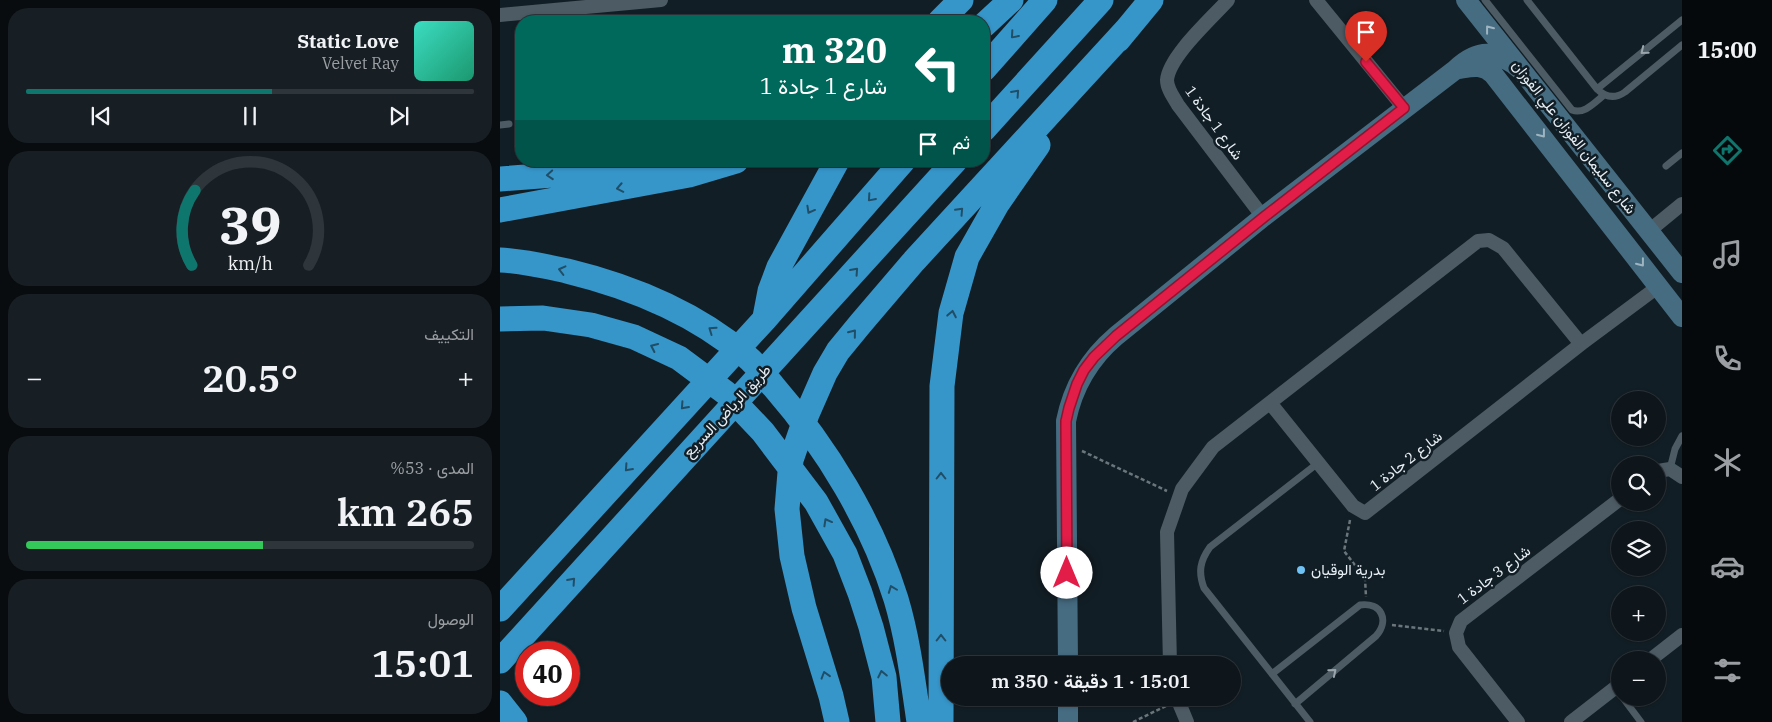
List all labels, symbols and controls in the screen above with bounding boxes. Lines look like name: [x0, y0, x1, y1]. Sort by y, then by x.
pin: [1345, 11, 1387, 62]
icon: arrive: [1352, 18, 1380, 46]
one-way arrow: [1487, 26, 1495, 35]
text: 320 m: [782, 27, 887, 73]
text: Static Love: [297, 29, 399, 53]
one-way arrow: [1011, 29, 1020, 38]
icon: left: [905, 35, 970, 100]
text: 15:00: [1697, 35, 1757, 64]
one-way arrow: [1641, 45, 1650, 53]
text: Velvet Ray: [322, 53, 399, 73]
street label: شارع سليمان الفوزان علي الفوزان: [1505, 56, 1641, 220]
text: شارع 1 جادة 1: [760, 71, 887, 100]
street label: شارع 1 جادة 1: [1180, 82, 1248, 165]
one-way arrow: [1011, 89, 1020, 98]
icon: previous: [87, 102, 115, 130]
icon: pause: [236, 102, 264, 130]
icon: next: [385, 102, 413, 130]
one-way arrow: [1536, 129, 1545, 138]
icon: arrive: [914, 130, 942, 158]
text: ثم: [952, 130, 970, 154]
icon: directions: [1710, 133, 1745, 168]
one-way arrow: [545, 169, 553, 180]
one-way arrow: [616, 183, 625, 193]
text: 39: [219, 191, 281, 258]
one-way arrow: [868, 192, 877, 201]
one-way arrow: [807, 205, 817, 214]
one-way arrow: [954, 208, 963, 217]
icon: music: [1710, 237, 1745, 272]
text: km/h: [227, 252, 273, 275]
one-way arrow: [1635, 257, 1644, 267]
one-way arrow: [557, 265, 566, 276]
one-way arrow: [849, 267, 858, 276]
one-way arrow: [946, 310, 956, 318]
text: التكييف: [424, 324, 474, 344]
one-way arrow: [708, 327, 718, 336]
one-way arrow: [847, 330, 855, 339]
icon: phone: [1710, 341, 1745, 376]
one-way arrow: [650, 343, 659, 353]
text: 20.5°: [202, 353, 298, 402]
text: −: [26, 359, 43, 396]
text: +: [457, 359, 474, 396]
street label: طريق الرياض السريع: [679, 360, 776, 463]
map controls: [1611, 391, 1666, 706]
button: sound: [1611, 391, 1666, 446]
one-way arrow: [681, 401, 690, 410]
street label: شارع 2 جادة 1: [1366, 426, 1447, 496]
icon: climate: [1710, 445, 1745, 480]
button: search: [1611, 456, 1666, 511]
text: المدى · 53%: [390, 458, 474, 478]
one-way arrow: [625, 463, 634, 472]
one-way arrow: [936, 472, 946, 480]
text: 265 km: [337, 487, 474, 536]
one-way arrow: [823, 518, 833, 527]
button: layers: [1611, 521, 1666, 576]
street label: شارع 3 جادة 1: [1453, 541, 1535, 610]
position arrow: [1040, 546, 1092, 598]
icon: car: [1710, 549, 1745, 584]
place label: بدرية الوقيان: [1311, 560, 1385, 579]
marker: بدرية الوقيان: [1295, 564, 1307, 576]
one-way arrow: [566, 577, 575, 586]
one-way arrow: [888, 585, 898, 594]
button: +: [1611, 586, 1666, 641]
text: الوصول: [428, 609, 474, 629]
one-way arrow: [936, 634, 946, 642]
text: 15:01: [371, 638, 474, 687]
speed limit sign: 40: [515, 641, 580, 706]
button: −: [1611, 651, 1666, 706]
icon: filters: [1710, 653, 1745, 688]
one-way arrow: [878, 669, 888, 678]
text: 15:01 · 1 دقيقة · 350 m: [991, 669, 1191, 693]
one-way arrow: [1327, 669, 1336, 678]
one-way arrow: [820, 671, 830, 679]

